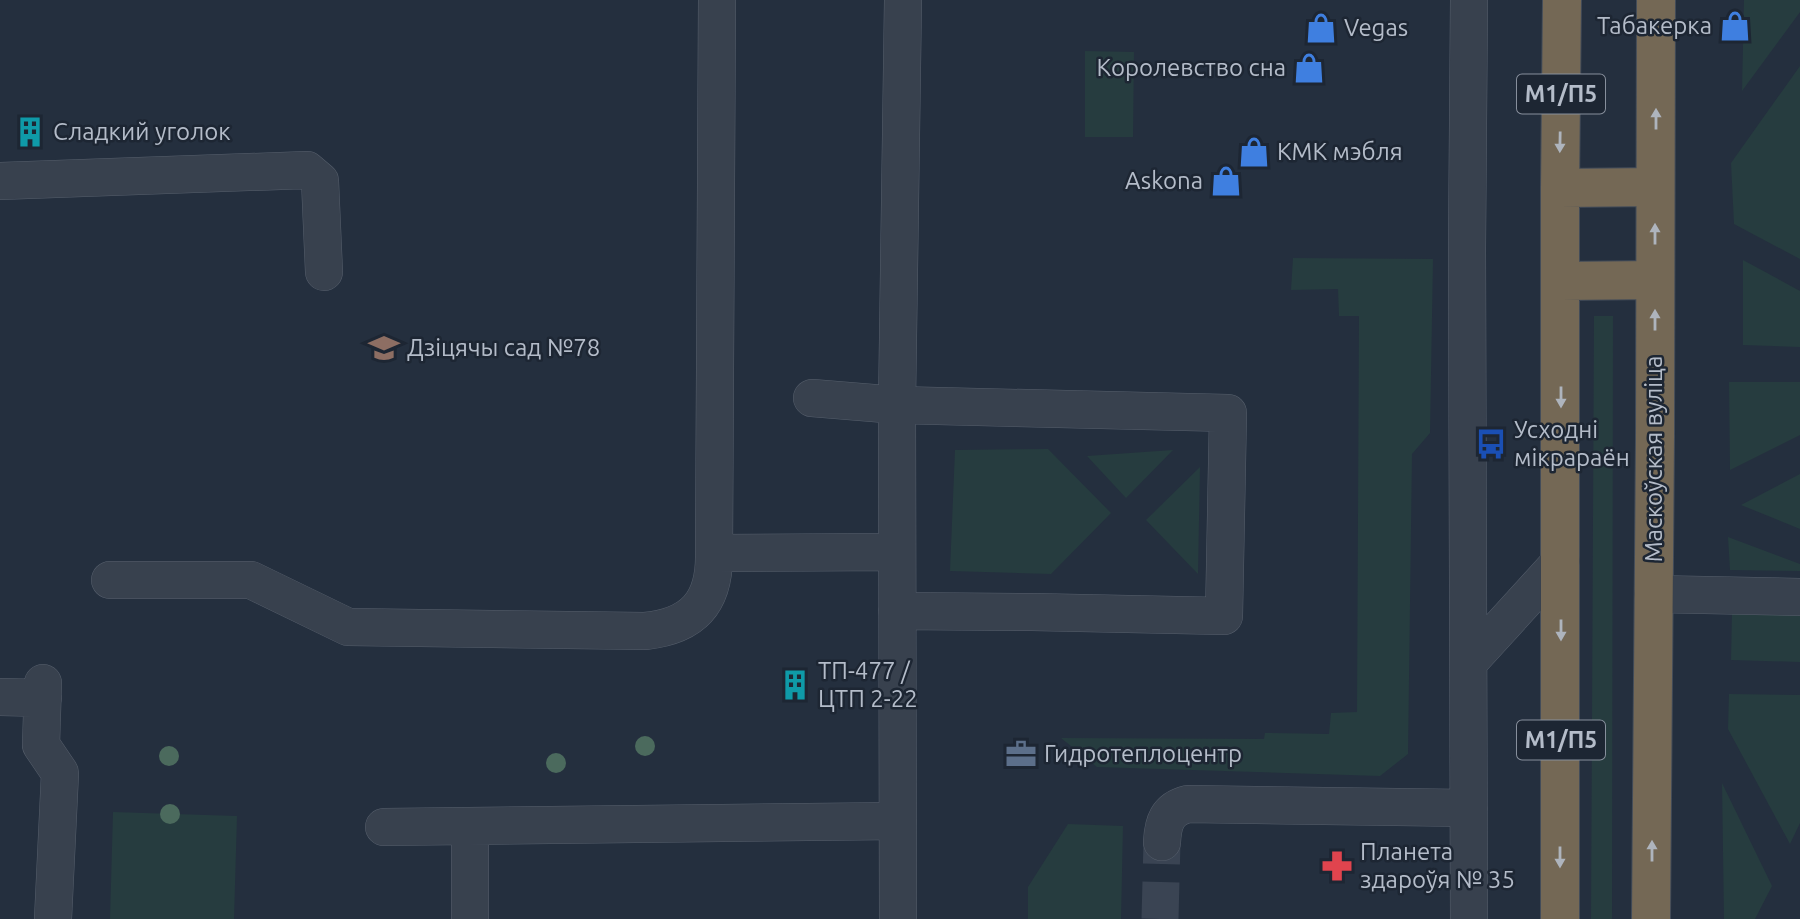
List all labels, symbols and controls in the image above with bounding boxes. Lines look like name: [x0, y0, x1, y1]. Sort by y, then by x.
shop icon: Табакерка: [1718, 9, 1752, 43]
shop icon: Vegas: [1304, 11, 1338, 45]
place label: Табакерка: [1597, 12, 1712, 39]
place label: Vegas: [1344, 14, 1408, 41]
shop icon: Королевство сна: [1292, 51, 1326, 85]
place label: Королевство сна: [1097, 54, 1286, 81]
road number: М1/П5: [1517, 74, 1605, 114]
one-way arrow: [1650, 108, 1662, 130]
building icon: Сладкий уголок: [13, 115, 47, 149]
place label: Сладкий уголок: [53, 118, 231, 145]
one-way arrow: [1555, 131, 1566, 153]
shop icon: КМК мэбля: [1237, 135, 1271, 169]
place label: КМК мэбля: [1277, 138, 1403, 165]
shop icon: Askona: [1209, 164, 1243, 198]
place label: Askona: [1125, 167, 1203, 194]
one-way arrow: [1649, 222, 1661, 244]
one-way arrow: [1649, 309, 1661, 331]
school or university icon: Дзіцячы сад №78: [367, 331, 401, 365]
place label: Дзіцячы сад №78: [407, 334, 600, 361]
street label: Маскоўская вуліца: [1640, 356, 1667, 562]
one-way arrow: [1555, 386, 1567, 408]
place label: Усходні мікрараён: [1514, 416, 1630, 471]
bus stop icon: Усходні мікрараён: [1474, 427, 1508, 461]
one-way arrow: [1555, 619, 1567, 641]
place label: ТП-477 / ЦТП 2-22: [818, 657, 918, 712]
building icon: ТП-477 / ЦТП 2-22: [778, 668, 812, 702]
road number: М1/П5: [1517, 720, 1605, 760]
office icon: Гидротеплоцентр: [1004, 737, 1038, 771]
place label: Гидротеплоцентр: [1044, 740, 1242, 767]
place label: Планета здароўя № 35: [1360, 838, 1515, 893]
one-way arrow: [1646, 840, 1658, 862]
one-way arrow: [1554, 846, 1566, 868]
pharmacy icon: Планета здароўя № 35: [1320, 849, 1354, 883]

